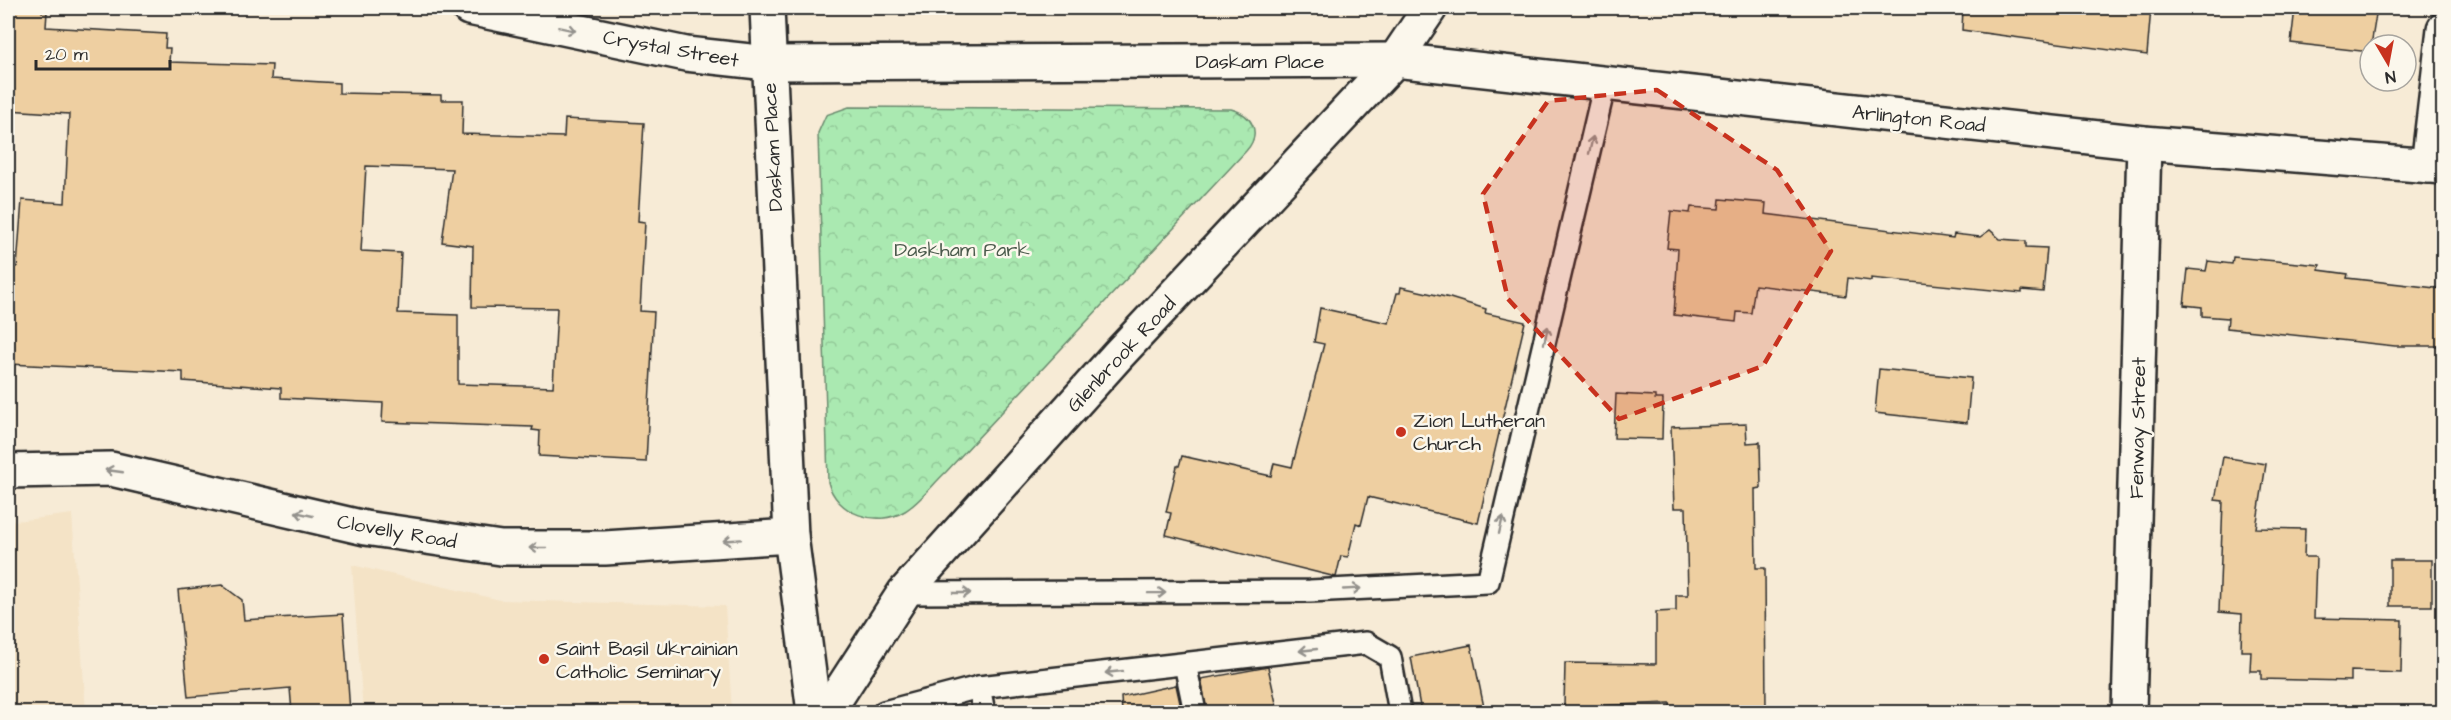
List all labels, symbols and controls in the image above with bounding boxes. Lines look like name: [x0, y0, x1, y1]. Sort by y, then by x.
street label: Crystal Street: [601, 23, 741, 76]
one-way arrow: [557, 24, 577, 35]
scale bar: [36, 33, 170, 71]
north arrow: [2358, 33, 2418, 93]
text: 20 m: [45, 42, 88, 67]
street label: Daskam Place: [1196, 48, 1325, 76]
text: N: [2384, 65, 2397, 88]
street label: Daskam Place: [756, 82, 790, 212]
street label: Arlington Road: [1851, 98, 1987, 141]
one-way arrow: [1586, 136, 1597, 155]
park label: Daskham Park: [894, 236, 1030, 264]
street label: Glenbrook Road: [1061, 291, 1183, 419]
one-way arrow: [1541, 326, 1553, 345]
street label: Fenway Street: [2123, 357, 2154, 499]
place label: Zion Lutheran Church: [1413, 407, 1545, 458]
marker: Zion Lutheran Church: [1394, 425, 1408, 439]
one-way arrow: [104, 465, 124, 476]
one-way arrow: [295, 508, 314, 519]
street label: Clovelly Road: [335, 508, 459, 557]
one-way arrow: [1496, 516, 1508, 535]
one-way arrow: [723, 535, 743, 546]
one-way arrow: [528, 542, 548, 554]
one-way arrow: [1342, 583, 1362, 594]
one-way arrow: [952, 587, 972, 599]
one-way arrow: [1147, 587, 1167, 599]
place label: Saint Basil Ukrainian Catholic Seminary: [556, 635, 738, 687]
one-way arrow: [1299, 645, 1319, 656]
marker: Saint Basil Ukrainian Catholic Seminary: [537, 652, 551, 666]
one-way arrow: [1105, 667, 1125, 678]

